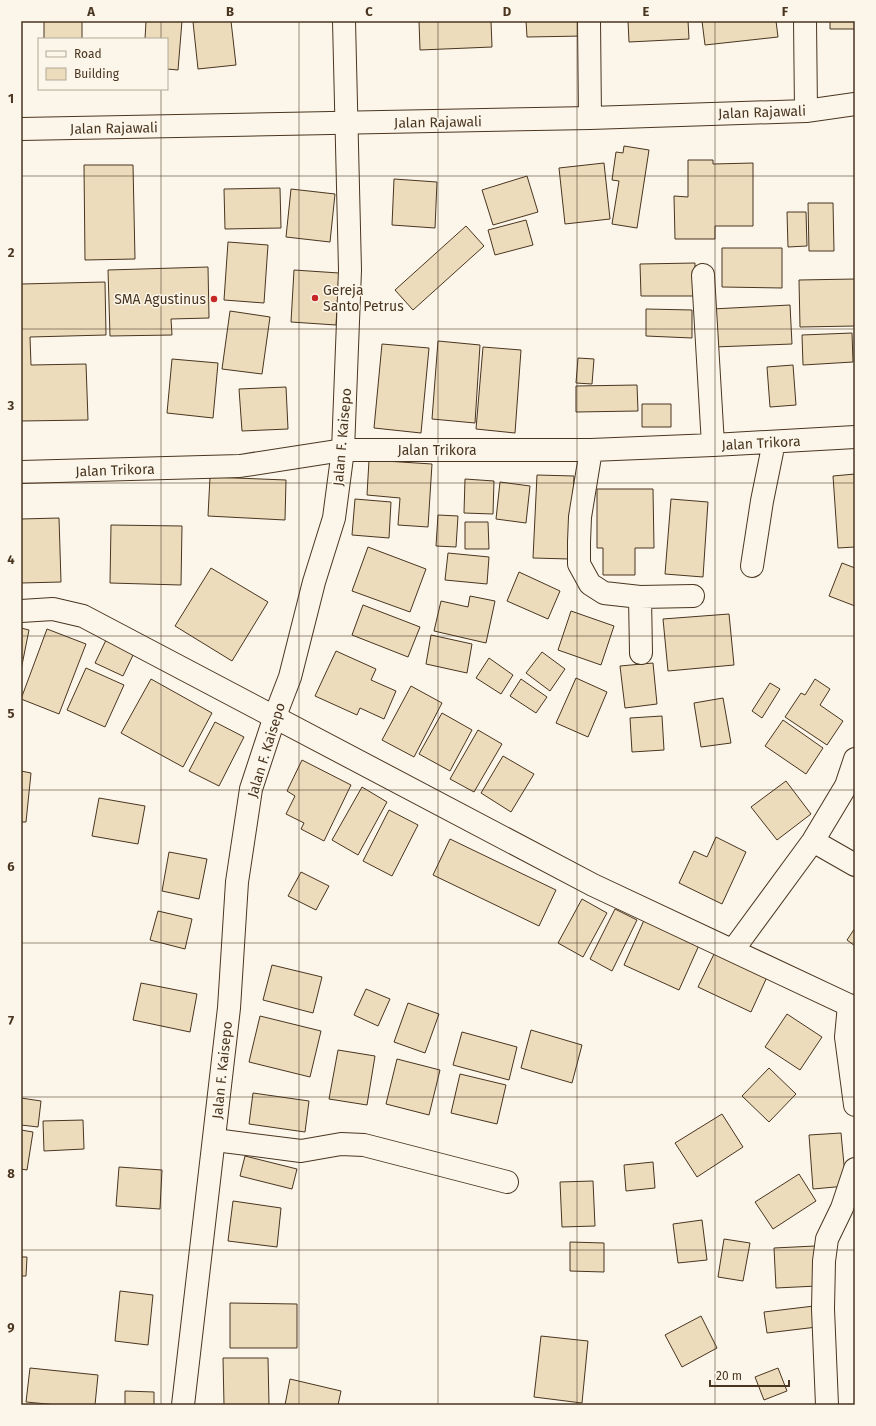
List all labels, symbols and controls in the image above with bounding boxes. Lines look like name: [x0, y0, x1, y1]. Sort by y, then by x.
text: A: [86, 4, 95, 19]
text: B: [226, 4, 234, 19]
text: C: [365, 4, 373, 19]
text: D: [503, 4, 512, 19]
text: E: [643, 4, 650, 19]
text: F: [782, 4, 789, 19]
legend: [38, 38, 168, 90]
text: Road: [74, 47, 102, 61]
text: Building: [74, 67, 120, 81]
text: 1: [8, 91, 14, 106]
street label: Jalan Rajawali: [718, 102, 806, 123]
street label: Jalan Rajawali: [394, 113, 482, 132]
street label: Jalan Rajawali: [70, 119, 158, 138]
text: 2: [8, 245, 15, 260]
place label: Gereja Santo Petrus: [323, 282, 404, 315]
place label: SMA Agustinus: [114, 291, 206, 308]
marker: Gereja Santo Petrus: [310, 293, 320, 303]
marker: SMA Agustinus: [209, 294, 219, 304]
street label: Jalan F. Kaisepo: [330, 387, 355, 487]
text: 3: [7, 398, 15, 413]
street label: Jalan Trikora: [721, 433, 801, 454]
street label: Jalan Trikora: [397, 442, 477, 459]
street label: Jalan Trikora: [75, 461, 155, 480]
text: 4: [7, 552, 15, 567]
street label: Jalan F. Kaisepo: [244, 701, 289, 800]
text: 5: [8, 706, 15, 721]
text: 6: [7, 859, 15, 874]
text: 7: [8, 1013, 14, 1028]
street label: Jalan F. Kaisepo: [209, 1020, 236, 1120]
text: 8: [7, 1166, 15, 1181]
text: 9: [7, 1320, 15, 1335]
scale bar: [710, 1362, 789, 1388]
text: 20 m: [716, 1369, 742, 1383]

